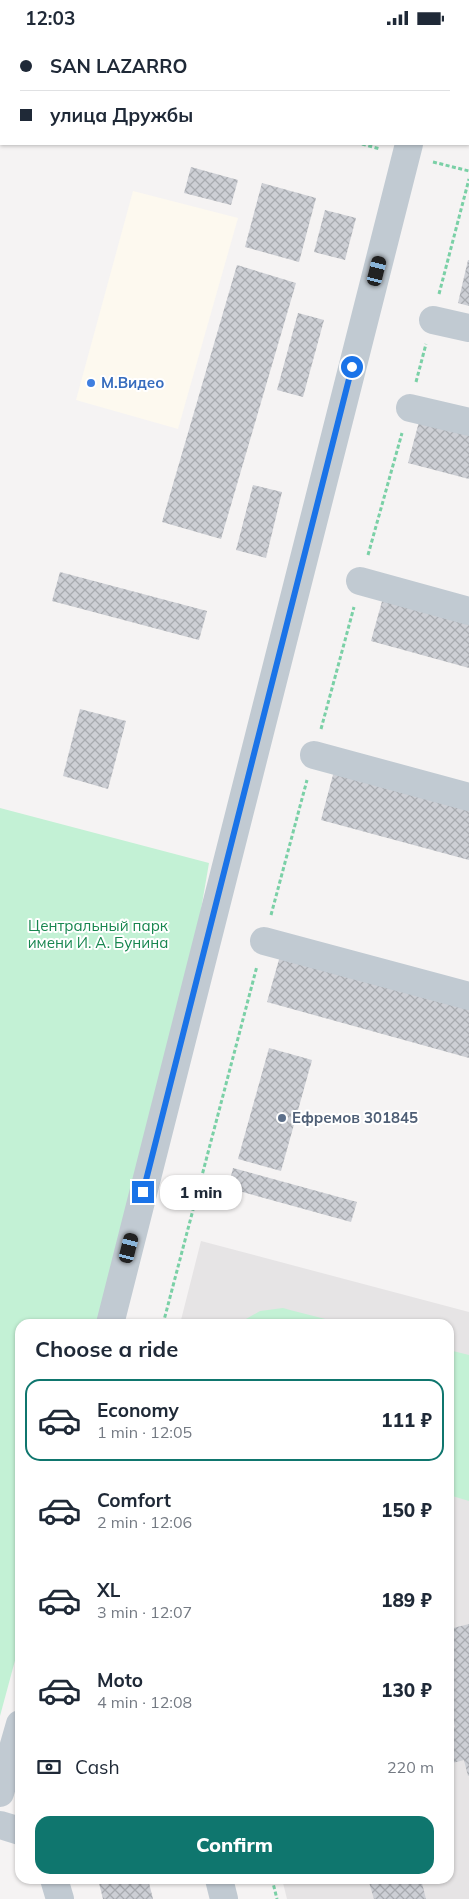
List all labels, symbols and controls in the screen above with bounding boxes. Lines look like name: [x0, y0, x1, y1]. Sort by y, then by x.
text: 12:03: [25, 6, 75, 30]
text: SAN LAZARRO: [50, 54, 188, 78]
text: улица Дружбы: [50, 103, 193, 127]
car: [366, 255, 387, 287]
route start: [341, 356, 363, 378]
place label: М.Видео: [101, 373, 164, 392]
marker: М.Видео: [85, 377, 97, 389]
park label: Центральный парк имени И. А. Бунина: [28, 916, 169, 952]
place label: Ефремов 301845: [292, 1108, 418, 1127]
marker: Ефремов 301845: [276, 1112, 288, 1124]
callout: 1 min: [160, 1175, 243, 1209]
route end: [132, 1181, 154, 1203]
text: 1 min: [180, 1182, 222, 1202]
car: [118, 1232, 139, 1264]
text: Choose a ride: [35, 1335, 178, 1363]
icon: car: [37, 1398, 82, 1443]
text: Economy: [97, 1398, 179, 1422]
text: 111 ₽: [381, 1408, 432, 1432]
text: 1 min · 12:05: [97, 1422, 192, 1442]
icon: car: [37, 1488, 82, 1533]
text: Comfort: [97, 1488, 171, 1512]
text: 150 ₽: [381, 1498, 432, 1522]
text: 2 min · 12:06: [97, 1512, 192, 1532]
icon: car: [37, 1578, 82, 1623]
text: XL: [97, 1578, 120, 1602]
text: 189 ₽: [381, 1588, 432, 1612]
text: 3 min · 12:07: [97, 1602, 192, 1622]
icon: car: [37, 1668, 82, 1713]
text: Moto: [97, 1668, 143, 1692]
text: 130 ₽: [381, 1678, 432, 1702]
text: 4 min · 12:08: [97, 1692, 192, 1712]
icon: cash: [35, 1753, 63, 1781]
text: Cash: [75, 1755, 120, 1779]
text: 220 m: [387, 1757, 434, 1777]
button: Confirm: [35, 1816, 434, 1874]

